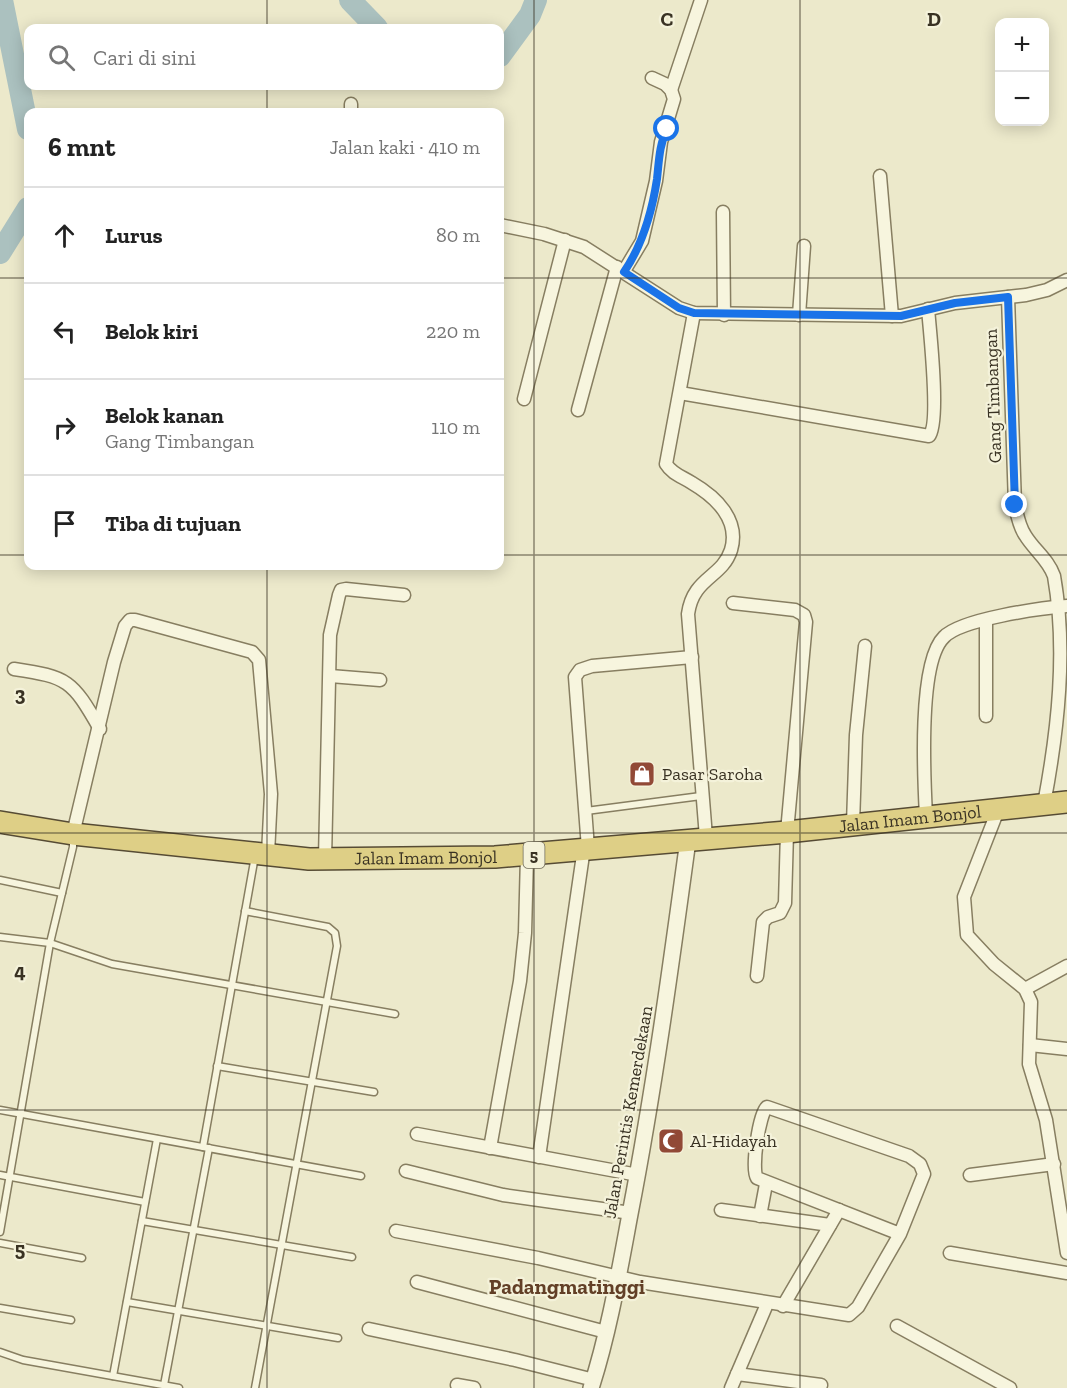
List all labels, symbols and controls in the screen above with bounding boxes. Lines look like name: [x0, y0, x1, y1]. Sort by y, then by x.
text: C: [661, 7, 674, 31]
text: D: [927, 7, 941, 31]
map controls: [995, 18, 1049, 126]
button: +: [995, 18, 1049, 72]
search box: [24, 24, 504, 90]
icon: search: [45, 41, 78, 74]
text: Cari di sini: [93, 44, 196, 71]
button: −: [995, 72, 1049, 126]
route start: [653, 115, 679, 141]
text: 6 mnt: [48, 131, 115, 163]
text: Jalan kaki · 410 m: [329, 135, 480, 159]
icon: ahead: [48, 219, 81, 252]
text: Lurus: [105, 222, 163, 249]
text: 80 m: [436, 223, 480, 247]
icon: left: [48, 315, 81, 348]
text: Belok kiri: [105, 318, 198, 345]
text: 220 m: [426, 319, 480, 343]
street label: Gang Timbangan: [980, 328, 1006, 463]
text: Belok kanan: [105, 402, 224, 429]
icon: right: [48, 411, 81, 444]
text: 110 m: [431, 415, 480, 439]
text: Gang Timbangan: [105, 429, 254, 453]
route end: [1001, 491, 1027, 517]
icon: arrive: [48, 507, 81, 540]
text: Tiba di tujuan: [105, 510, 241, 537]
text: 3: [15, 682, 26, 706]
shop icon: Pasar Saroha: [627, 759, 657, 789]
place label: Pasar Saroha: [662, 763, 763, 785]
street label: Jalan Imam Bonjol: [838, 800, 982, 837]
road number: 5: [524, 842, 544, 868]
street label: Jalan Imam Bonjol: [354, 846, 498, 870]
text: 4: [14, 959, 26, 983]
street label: Jalan Perintis Kemerdekaan: [598, 1003, 658, 1220]
mosque icon: Al-Hidayah: [656, 1126, 686, 1156]
place label: Al-Hidayah: [690, 1130, 777, 1152]
text: 5: [15, 1237, 25, 1261]
district label: Padangmatinggi: [489, 1274, 645, 1299]

